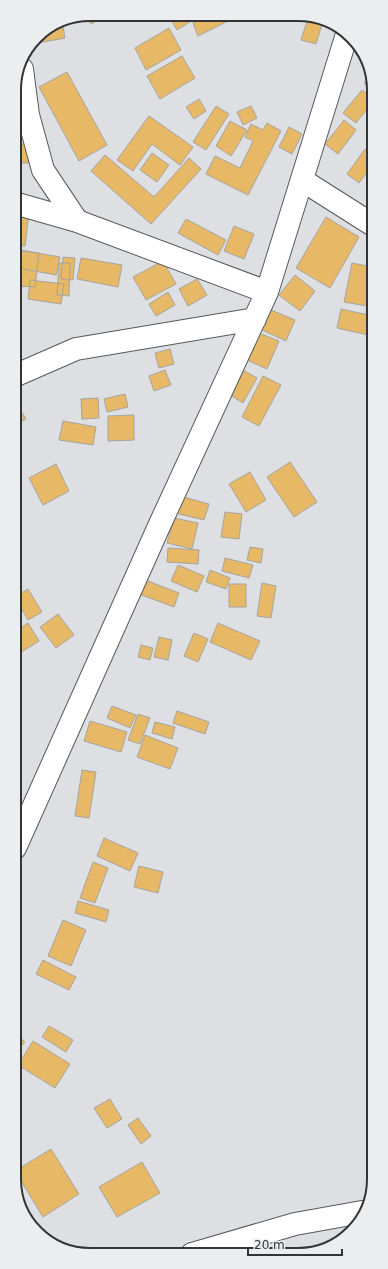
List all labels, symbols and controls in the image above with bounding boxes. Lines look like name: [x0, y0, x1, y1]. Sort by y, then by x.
scale bar: [248, 1231, 342, 1257]
text: 20 m: [254, 1238, 285, 1252]

